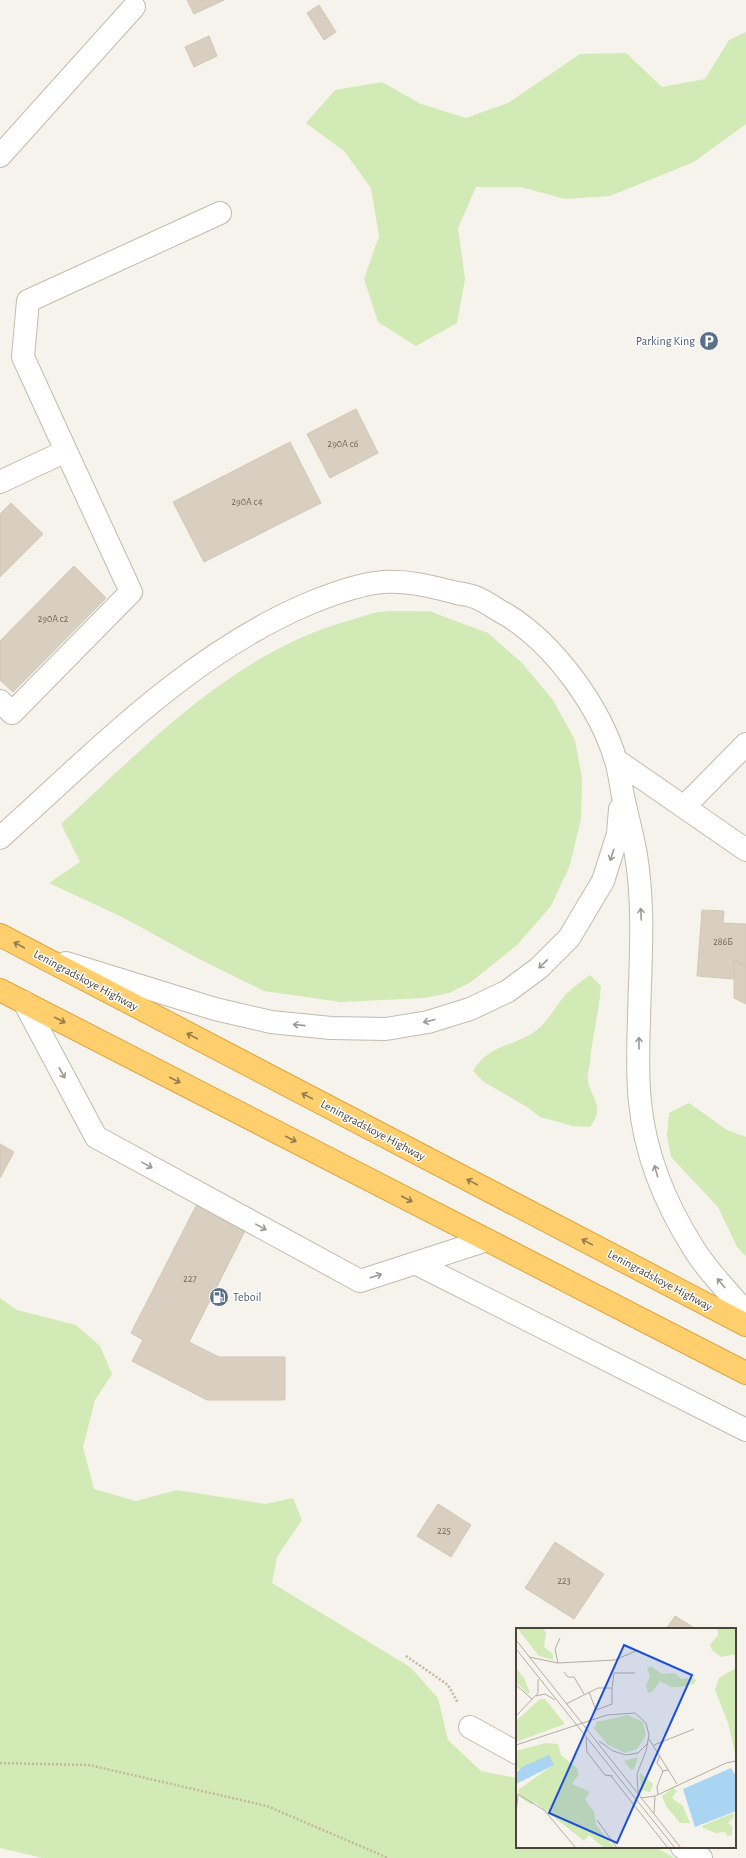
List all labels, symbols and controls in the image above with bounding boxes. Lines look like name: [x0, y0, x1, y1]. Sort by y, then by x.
parking icon: Parking King: [698, 330, 720, 352]
place label: Parking King: [636, 335, 695, 347]
house number: 290А с6: [328, 439, 359, 449]
house number: 290А с4: [232, 497, 263, 507]
house number: 290А с2: [38, 614, 69, 624]
one-way arrow: [608, 849, 615, 862]
one-way arrow: [638, 908, 645, 921]
house number: 286Б: [713, 937, 733, 947]
one-way arrow: [13, 941, 25, 948]
street label: Leningradskoye Highway: [31, 947, 140, 1013]
one-way arrow: [538, 959, 548, 969]
one-way arrow: [54, 1017, 66, 1024]
one-way arrow: [422, 1018, 435, 1026]
one-way arrow: [293, 1021, 306, 1029]
one-way arrow: [186, 1031, 198, 1039]
one-way arrow: [635, 1037, 643, 1050]
one-way arrow: [59, 1067, 66, 1079]
one-way arrow: [169, 1076, 181, 1084]
one-way arrow: [302, 1092, 314, 1099]
street label: Leningradskoye Highway: [318, 1097, 427, 1163]
one-way arrow: [285, 1136, 297, 1143]
one-way arrow: [141, 1161, 153, 1169]
one-way arrow: [652, 1165, 659, 1178]
one-way arrow: [466, 1178, 478, 1185]
one-way arrow: [400, 1195, 412, 1203]
one-way arrow: [255, 1224, 267, 1231]
one-way arrow: [582, 1238, 594, 1245]
street label: Leningradskoye Highway: [605, 1247, 714, 1313]
one-way arrow: [370, 1272, 383, 1279]
house number: 227: [183, 1274, 197, 1284]
one-way arrow: [717, 1277, 725, 1288]
fuel station icon: Teboil: [208, 1286, 230, 1308]
place label: Teboil: [233, 1291, 262, 1303]
house number: 225: [437, 1526, 451, 1536]
house number: 223: [557, 1576, 571, 1586]
inset map: [516, 1628, 736, 1848]

